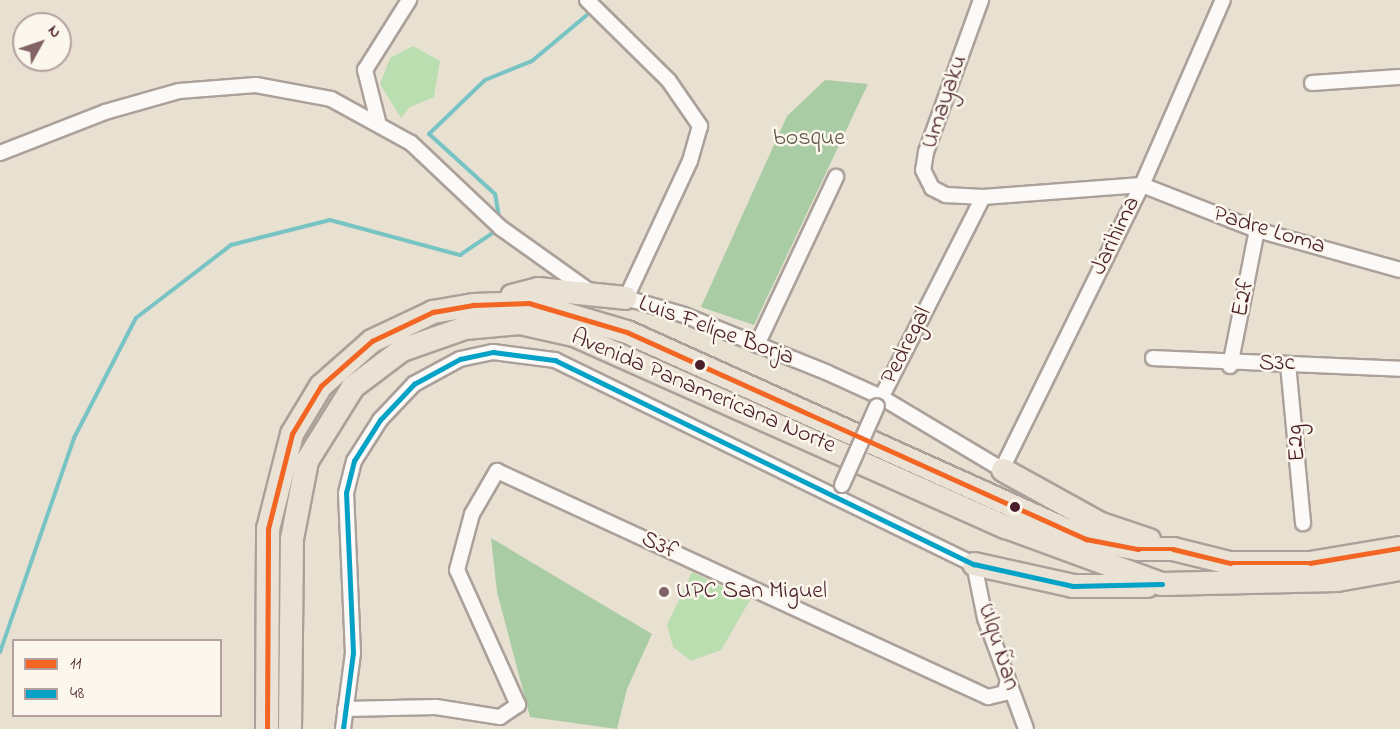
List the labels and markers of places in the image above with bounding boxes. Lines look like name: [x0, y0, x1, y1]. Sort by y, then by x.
unlabelled marker: [694, 359, 706, 371]
unlabelled marker: [1009, 501, 1021, 513]
place label: UPC San Miguel: [676, 578, 827, 606]
marker: UPC San Miguel: [657, 585, 671, 599]

